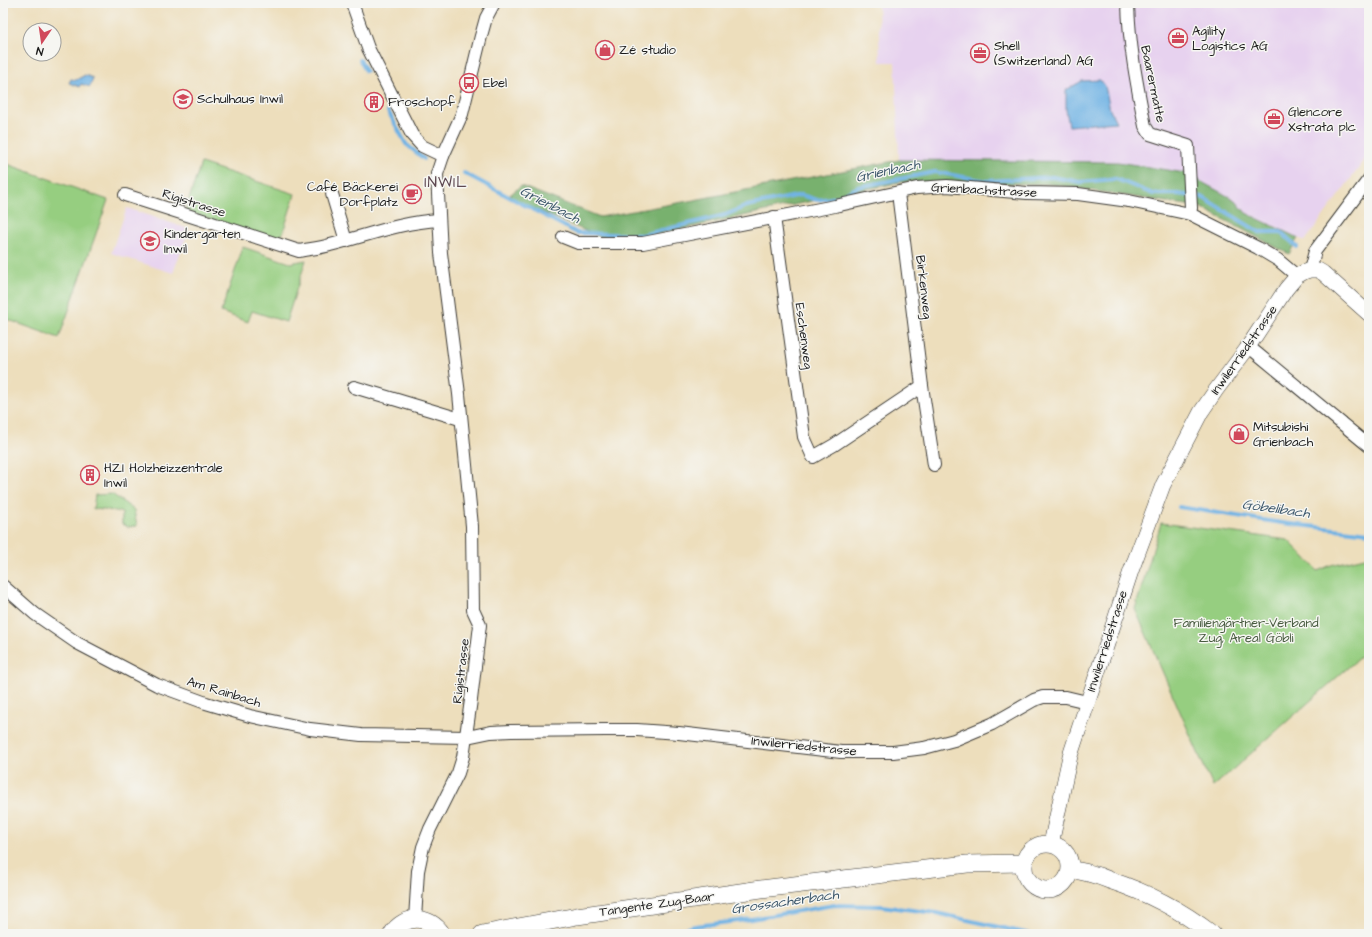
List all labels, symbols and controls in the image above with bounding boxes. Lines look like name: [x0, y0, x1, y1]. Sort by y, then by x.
north arrow: [22, 22, 62, 62]
place label: Agility Logistics AG: [1192, 22, 1268, 56]
office icon: Agility Logistics AG: [1167, 27, 1189, 49]
place label: Shell (Switzerland) AG: [994, 37, 1094, 70]
shop icon: Zé studio: [594, 39, 616, 61]
place label: Zé studio: [619, 41, 676, 59]
office icon: Shell (Switzerland) AG: [969, 42, 991, 64]
text: N: [35, 43, 45, 59]
street label: Baarermatte: [1136, 44, 1170, 124]
bus stop icon: Ebel: [458, 72, 480, 94]
place label: Ebel: [483, 74, 507, 92]
school or university icon: Schulhaus Inwil: [172, 88, 194, 110]
place label: Schulhaus Inwil: [197, 90, 283, 108]
building icon: Froschopf: [363, 91, 385, 113]
place label: Froschopf: [388, 93, 455, 111]
place label: Glencore Xstrata plc: [1288, 103, 1356, 136]
office icon: Glencore Xstrata plc: [1263, 108, 1285, 130]
water label: Grienbach: [854, 154, 923, 188]
district label: INWIL: [424, 172, 468, 193]
place label: Café Bäckerei Dorfplatz: [307, 178, 399, 211]
street label: Grienbachstrasse: [931, 178, 1037, 202]
water label: Grienbach: [517, 181, 584, 229]
cafe icon: Café Bäckerei Dorfplatz: [401, 183, 423, 205]
street label: Rigistrasse: [160, 184, 228, 223]
place label: Kindergarten Inwil: [164, 225, 241, 258]
school or university icon: Kindergarten Inwil: [139, 230, 161, 252]
street label: Birkenweg: [910, 254, 937, 320]
street label: Eschenweg: [789, 302, 818, 371]
street label: Inwilerriedstrasse: [1206, 302, 1282, 398]
place label: Mitsubishi Grienbach: [1253, 418, 1314, 451]
shop icon: Mitsubishi Grienbach: [1228, 423, 1250, 445]
place label: HZI Holzheizzentrale Inwil: [104, 459, 223, 492]
building icon: HZI Holzheizzentrale Inwil: [79, 464, 101, 486]
water label: Göbelibach: [1241, 494, 1312, 524]
street label: Inwilerriedstrasse: [1082, 588, 1132, 694]
park label: Familiengärtner-Verband Zug, Areal Göbli: [1173, 614, 1319, 648]
street label: Rigistrasse: [448, 637, 475, 705]
street label: Am Rainbach: [185, 672, 264, 712]
street label: Inwilerriedstrasse: [750, 732, 858, 760]
water label: Grossacherbach: [730, 884, 841, 919]
street label: Tangente Zug-Baar: [598, 887, 716, 922]

